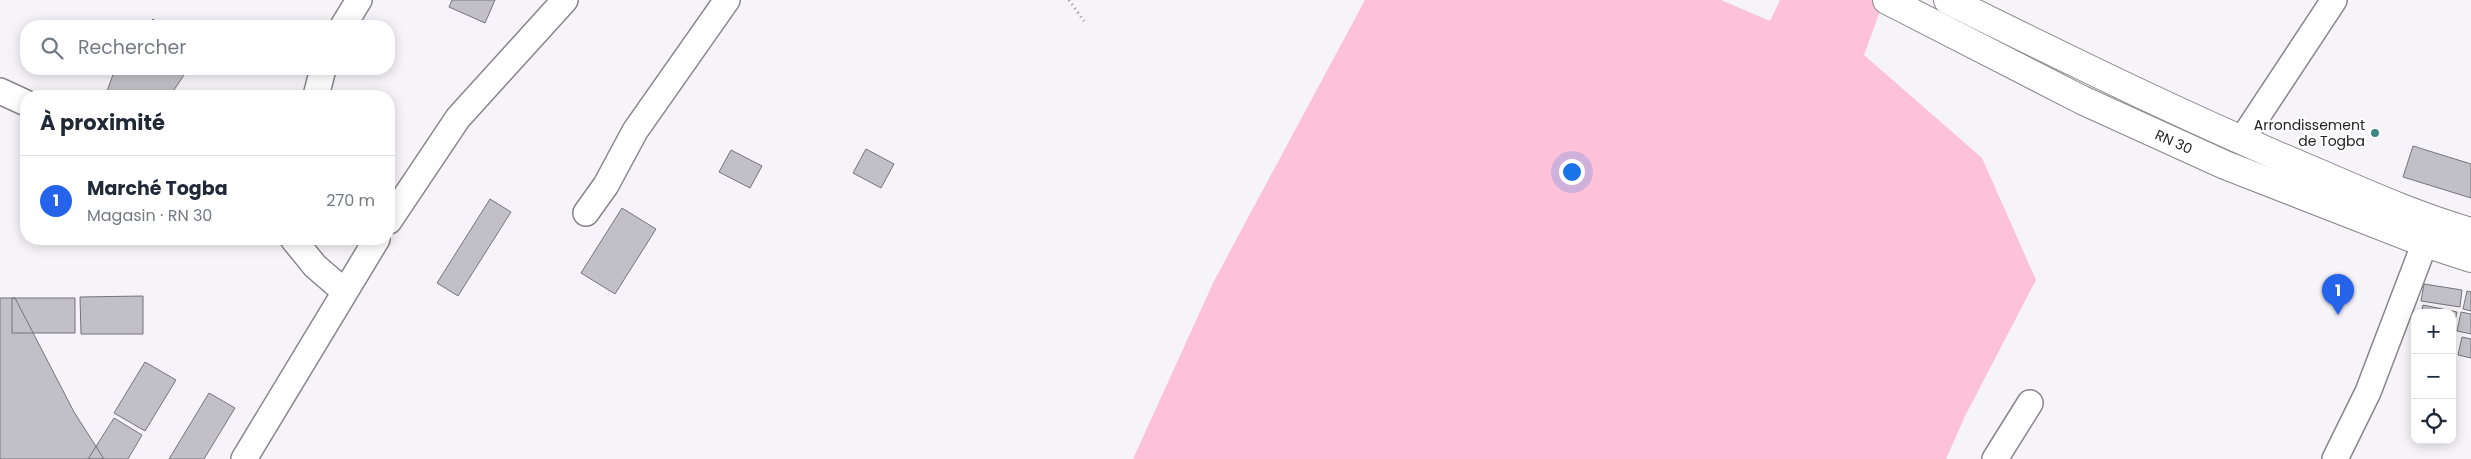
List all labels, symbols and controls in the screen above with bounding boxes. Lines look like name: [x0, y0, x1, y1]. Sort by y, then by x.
search box: [20, 20, 395, 75]
icon: search: [38, 34, 66, 62]
text: Rechercher: [78, 34, 186, 61]
text: À proximité: [40, 108, 165, 137]
place label: Arrondissement de Togba: [2254, 115, 2365, 151]
street label: RN 30: [2152, 125, 2196, 159]
marker: Arrondissement de Togba: [2369, 127, 2381, 139]
your location: [1559, 159, 1585, 185]
text: Marché Togba: [87, 175, 228, 202]
text: 1: [53, 189, 59, 212]
text: 270 m: [326, 189, 375, 212]
text: Magasin · RN 30: [87, 204, 212, 227]
pin: 1: [2322, 274, 2354, 315]
map controls: [2411, 309, 2456, 444]
button: +: [2411, 309, 2456, 354]
button: −: [2411, 354, 2456, 399]
button: locate: [2411, 399, 2456, 444]

